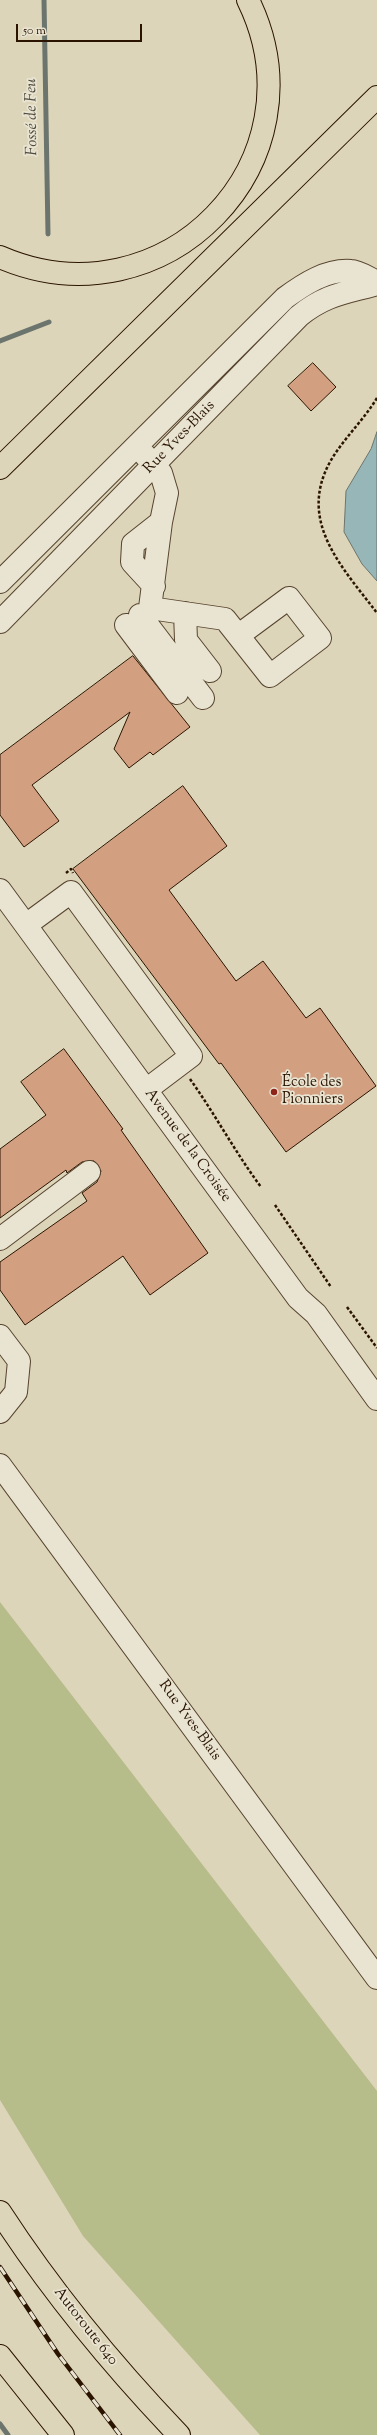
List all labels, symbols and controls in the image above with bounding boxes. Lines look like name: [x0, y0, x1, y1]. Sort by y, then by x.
scale bar: [18, 16, 144, 42]
text: 50 m: [23, 22, 46, 40]
water label: Fossé de Feu: [23, 78, 43, 156]
street label: Rue Yves-Blais: [141, 398, 219, 478]
place label: École des Pionniers: [282, 1074, 343, 1109]
street label: Avenue de la Croisée: [140, 1086, 234, 1206]
marker: École des Pionniers: [269, 1087, 279, 1097]
street label: Rue Yves-Blais: [154, 1677, 224, 1765]
street label: Autoroute 640: [49, 2284, 121, 2370]

